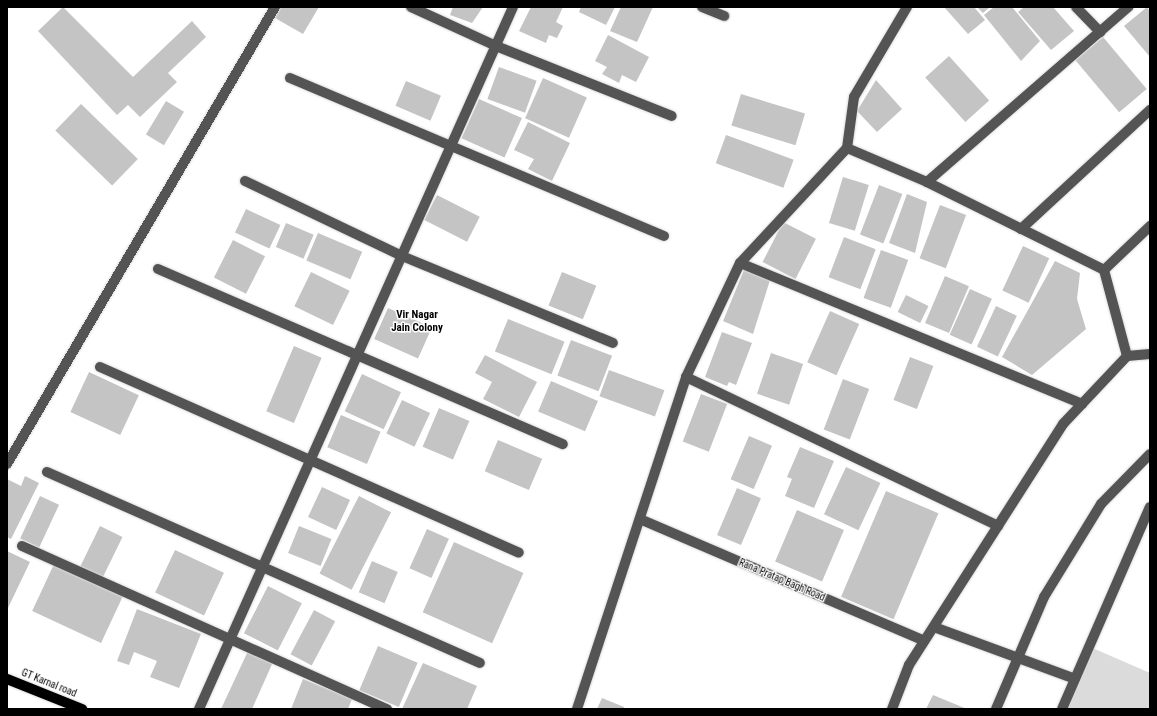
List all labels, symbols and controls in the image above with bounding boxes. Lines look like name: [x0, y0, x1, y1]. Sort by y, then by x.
district label: Vir Nagar Jain Colony: [391, 309, 443, 335]
street label: Rana Pratap Bagh Road: [737, 556, 827, 604]
street label: GT Karnal road: [20, 666, 78, 700]

